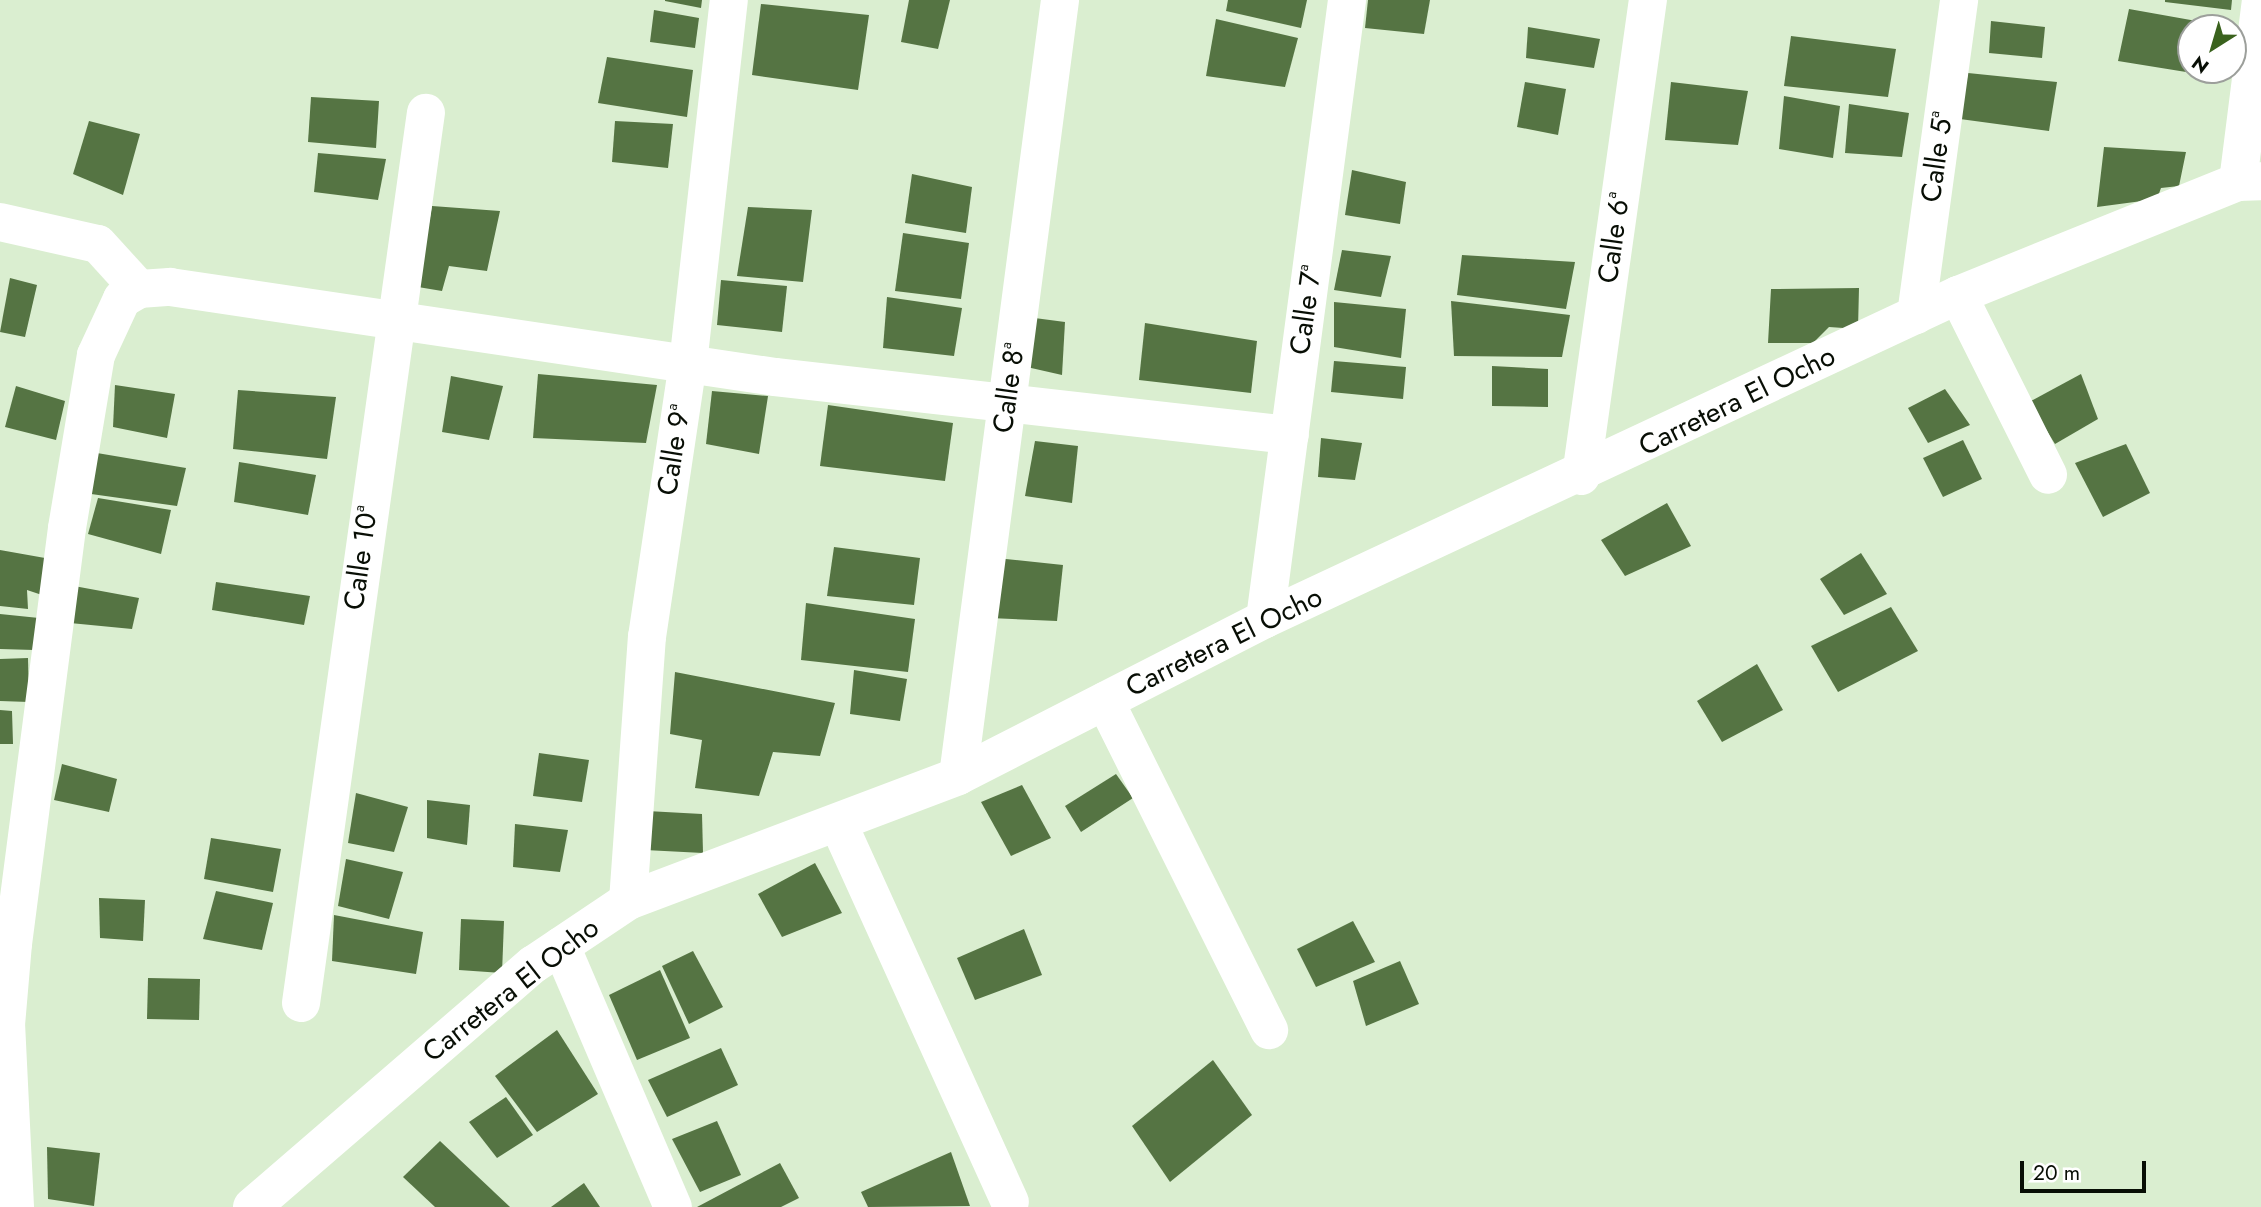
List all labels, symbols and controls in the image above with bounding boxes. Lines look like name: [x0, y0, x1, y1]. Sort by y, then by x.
north arrow: [2177, 14, 2247, 84]
text: N: [2186, 49, 2214, 80]
street label: Calle 5ª: [1914, 110, 1960, 204]
street label: Calle 6ª: [1591, 191, 1637, 285]
street label: Calle 7ª: [1283, 263, 1329, 357]
street label: Carretera El Ocho: [1633, 339, 1841, 463]
street label: Calle 8ª: [986, 341, 1032, 435]
street label: Calle 9ª: [650, 402, 698, 498]
street label: Calle 10ª: [337, 504, 385, 612]
street label: Carretera El Ocho: [1120, 580, 1328, 704]
street label: Carretera El Ocho: [416, 911, 606, 1069]
scale bar: [2023, 1148, 2149, 1192]
text: 20 m: [2033, 1158, 2080, 1188]

